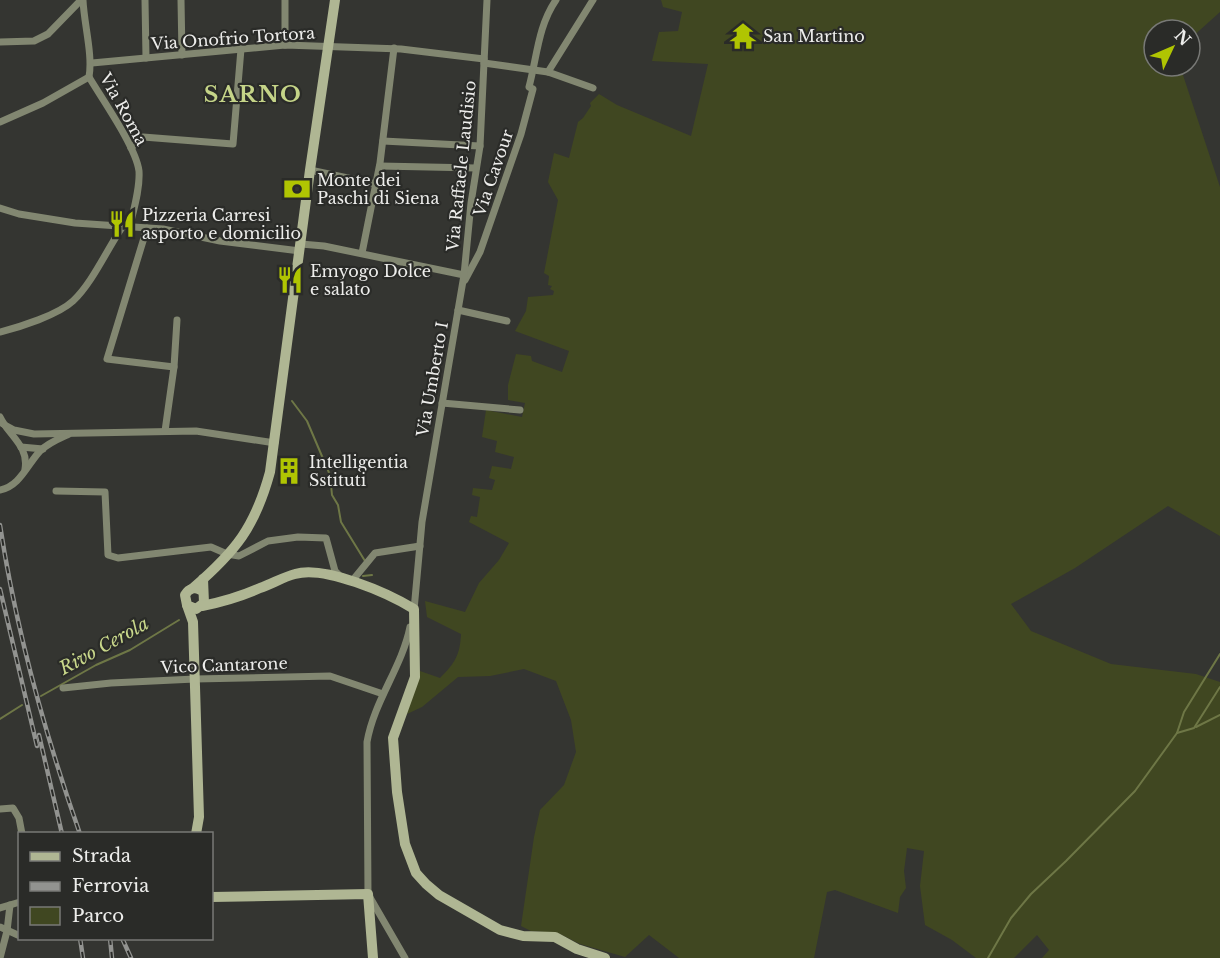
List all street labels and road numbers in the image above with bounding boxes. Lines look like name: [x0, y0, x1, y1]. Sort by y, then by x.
street label: Via Onofrio Tortora: [149, 22, 316, 54]
street label: Via Roma: [95, 68, 152, 149]
street label: Via Raffaele Laudisio: [442, 79, 480, 254]
street label: Via Cavour: [468, 127, 517, 220]
street label: Via Umberto I: [412, 320, 452, 439]
street label: Vico Cantarone: [159, 653, 288, 677]

